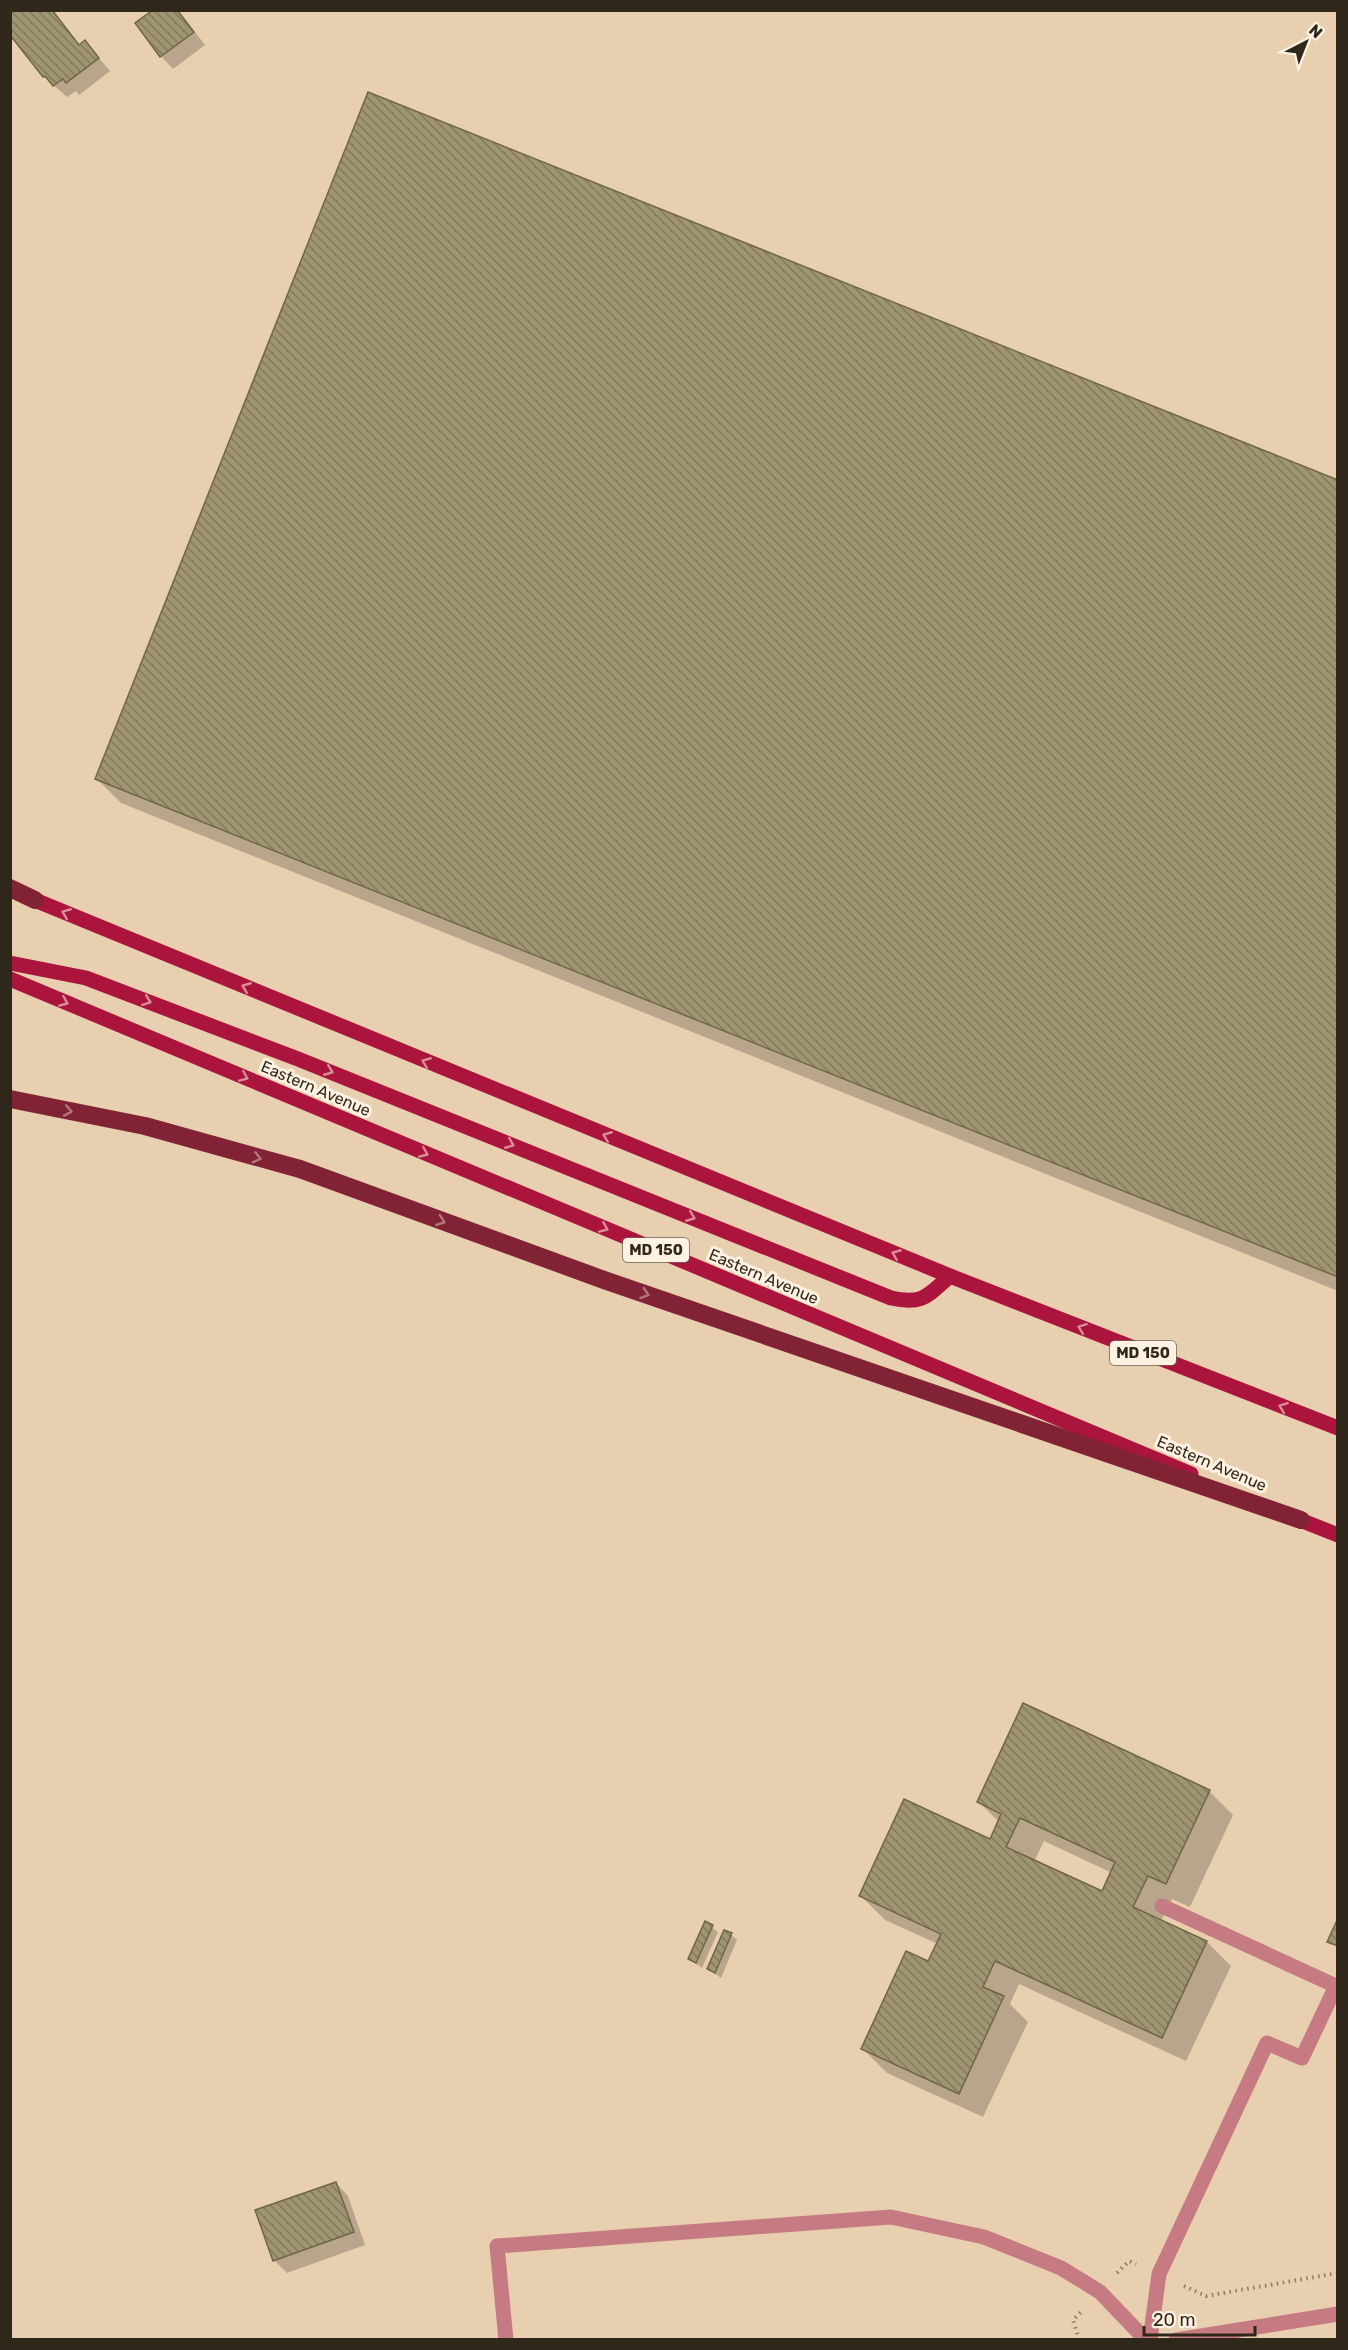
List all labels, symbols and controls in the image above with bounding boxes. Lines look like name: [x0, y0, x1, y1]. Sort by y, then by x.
north arrow: [1276, 12, 1336, 72]
text: N: [1305, 20, 1326, 42]
one-way arrow: [61, 908, 72, 920]
one-way arrow: [241, 982, 252, 994]
one-way arrow: [141, 994, 152, 1006]
one-way arrow: [58, 995, 69, 1007]
street label: Eastern Avenue: [258, 1057, 373, 1120]
one-way arrow: [422, 1057, 433, 1069]
one-way arrow: [323, 1064, 334, 1077]
one-way arrow: [238, 1070, 249, 1082]
one-way arrow: [63, 1104, 73, 1117]
one-way arrow: [602, 1131, 613, 1143]
one-way arrow: [504, 1137, 515, 1149]
one-way arrow: [418, 1146, 429, 1158]
one-way arrow: [252, 1150, 262, 1163]
one-way arrow: [685, 1210, 696, 1222]
one-way arrow: [435, 1214, 446, 1226]
one-way arrow: [598, 1221, 609, 1233]
road number: MD 150: [623, 1238, 689, 1262]
street label: Eastern Avenue: [706, 1245, 821, 1308]
one-way arrow: [891, 1249, 902, 1261]
one-way arrow: [639, 1287, 649, 1300]
one-way arrow: [1077, 1323, 1088, 1335]
road number: MD 150: [1110, 1341, 1176, 1365]
one-way arrow: [1278, 1401, 1289, 1414]
street label: Eastern Avenue: [1154, 1432, 1269, 1495]
scale bar: [1144, 2299, 1255, 2337]
text: 20 m: [1153, 2309, 1195, 2331]

